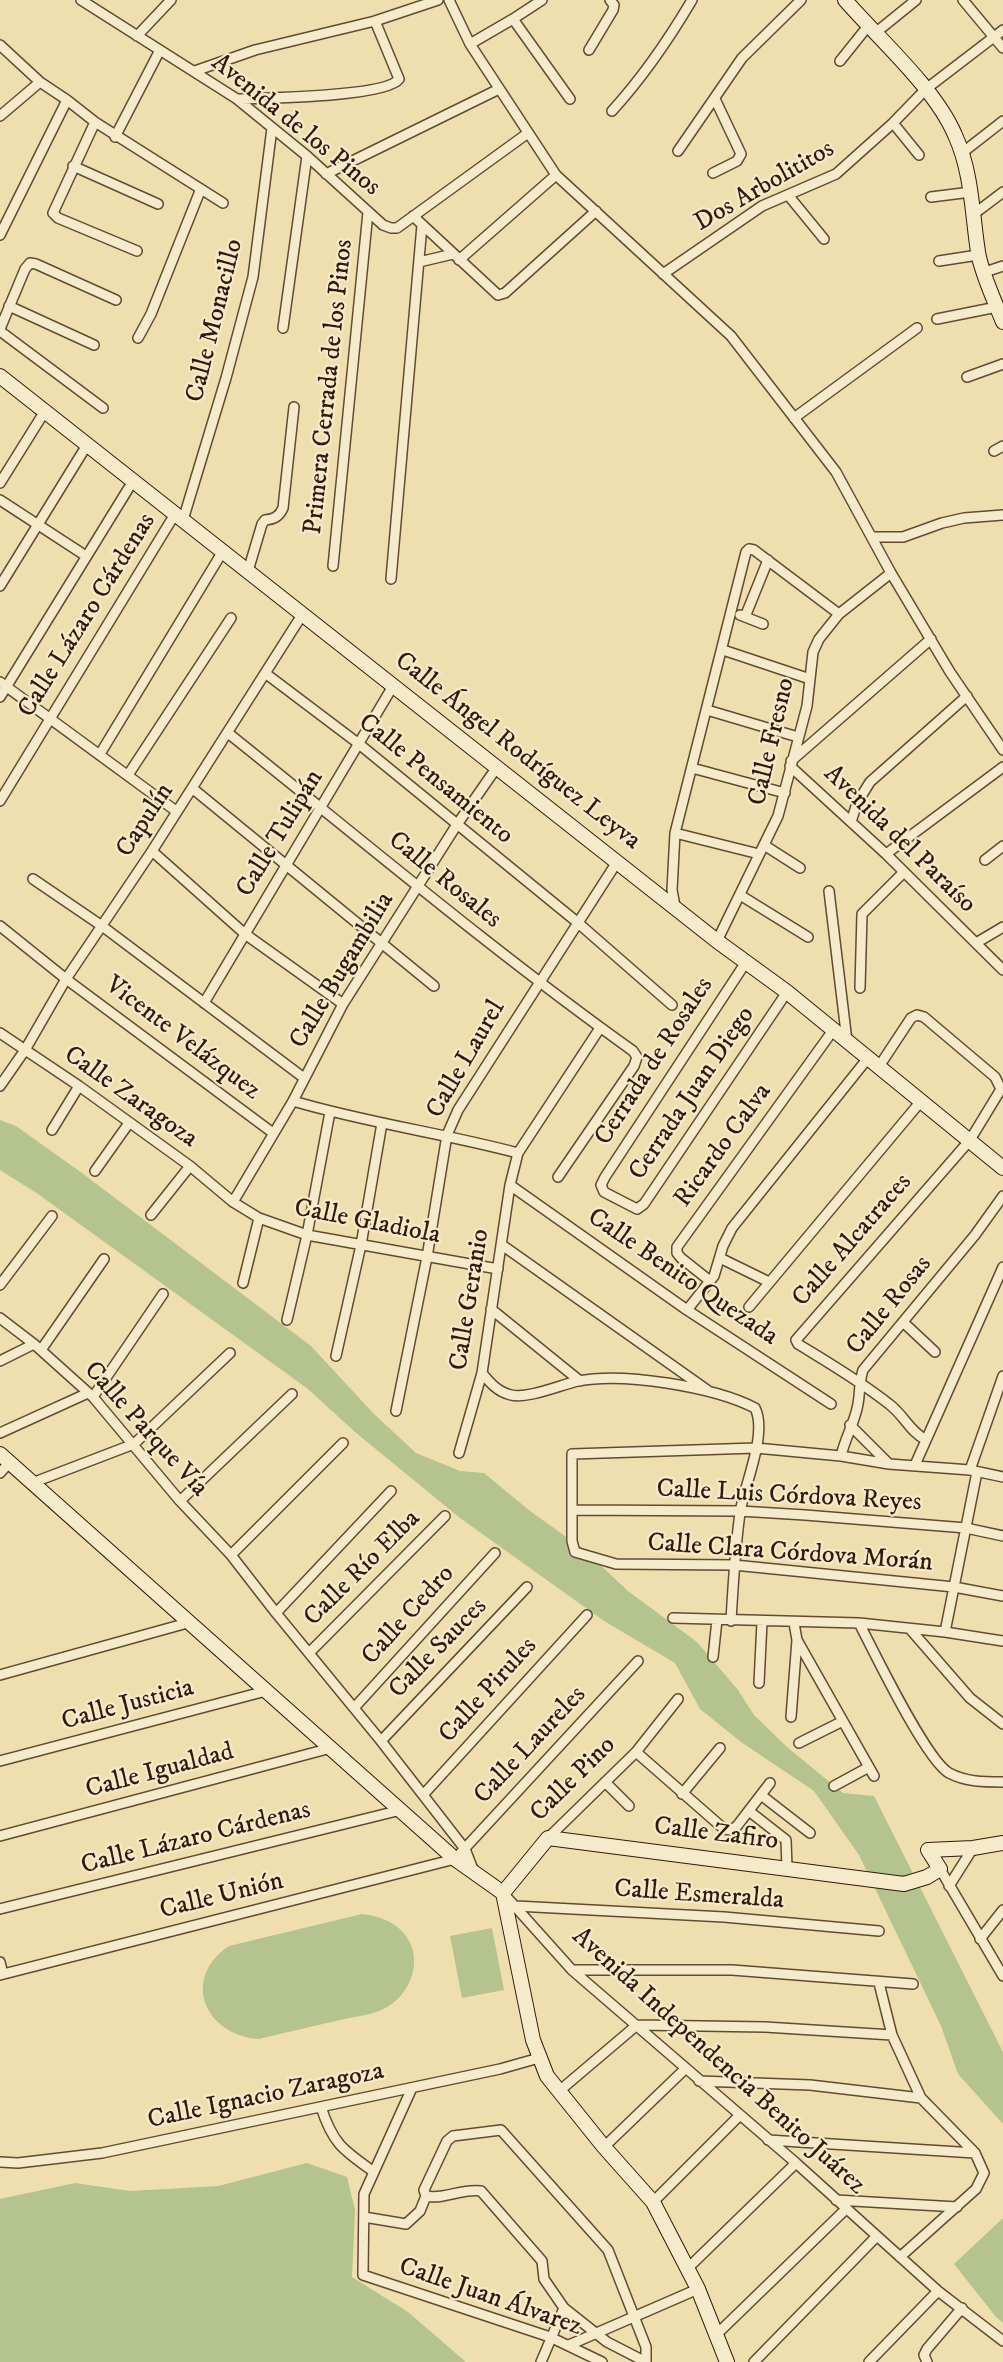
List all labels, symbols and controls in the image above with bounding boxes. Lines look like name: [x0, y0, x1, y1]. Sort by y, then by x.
street label: Avenida de los Pinos: [204, 48, 386, 204]
street label: Dos Arbolititos: [690, 134, 840, 240]
street label: Calle Monacillo: [181, 236, 251, 406]
street label: Primera Cerrada de los Pinos: [299, 238, 361, 536]
street label: Calle Lázaro Cárdenas: [12, 508, 164, 724]
street label: Calle Ángel Rodríguez Leyva: [388, 646, 646, 858]
street label: Calle Fresno: [743, 675, 803, 809]
street label: Calle Pensamiento: [351, 708, 519, 852]
street label: Avenida del Paraíso: [816, 759, 982, 921]
street label: Calle Tulipán: [231, 765, 331, 903]
street label: Capulín: [111, 778, 181, 864]
street label: Calle Rosales: [381, 826, 507, 936]
street label: Calle Bugambilia: [284, 887, 402, 1055]
street label: Vicente Velázquez: [98, 970, 266, 1108]
street label: Cerrada de Rosales: [589, 972, 721, 1152]
street label: Calle Laurel: [421, 996, 513, 1124]
street label: Cerrada Juan Diego: [623, 1001, 763, 1187]
street label: Calle Zaragoza: [57, 1040, 203, 1156]
street label: Ricardo Calva: [669, 1078, 779, 1214]
street label: Calle Alcatraces: [787, 1168, 919, 1314]
street label: Calle Gladiola: [291, 1194, 443, 1252]
street label: Calle Benito Quezada: [581, 1203, 783, 1353]
street label: Calle Geranio: [444, 1227, 498, 1373]
street label: Calle Rosas: [841, 1250, 939, 1362]
street label: Calle Parque Vía: [76, 1356, 214, 1504]
street label: Calle Luis Córdova Reyes: [656, 1474, 922, 1520]
street label: Calle Río Elba: [298, 1504, 428, 1634]
street label: Calle Clara Córdova Morán: [646, 1528, 934, 1580]
street label: Calle Cedro: [356, 1560, 462, 1672]
street label: Calle Sauces: [383, 1592, 495, 1706]
street label: Calle Pirules: [433, 1632, 545, 1750]
street label: Calle Justicia: [59, 1673, 197, 1739]
street label: Calle Laureles: [468, 1680, 594, 1812]
street label: Calle Pino: [525, 1731, 623, 1829]
street label: Calle Igualdad: [83, 1737, 237, 1807]
street label: Calle Lázaro Cárdenas: [78, 1795, 314, 1883]
street label: Calle Zafiro: [652, 1812, 780, 1858]
street label: Calle Unión: [157, 1867, 287, 1927]
street label: Calle Esmeralda: [613, 1875, 785, 1917]
street label: Avenida Independencia Benito Juárez: [565, 1922, 871, 2202]
street label: Calle Ignacio Zaragoza: [145, 2057, 387, 2137]
street label: Calle Juan Álvarez: [395, 2252, 585, 2344]

